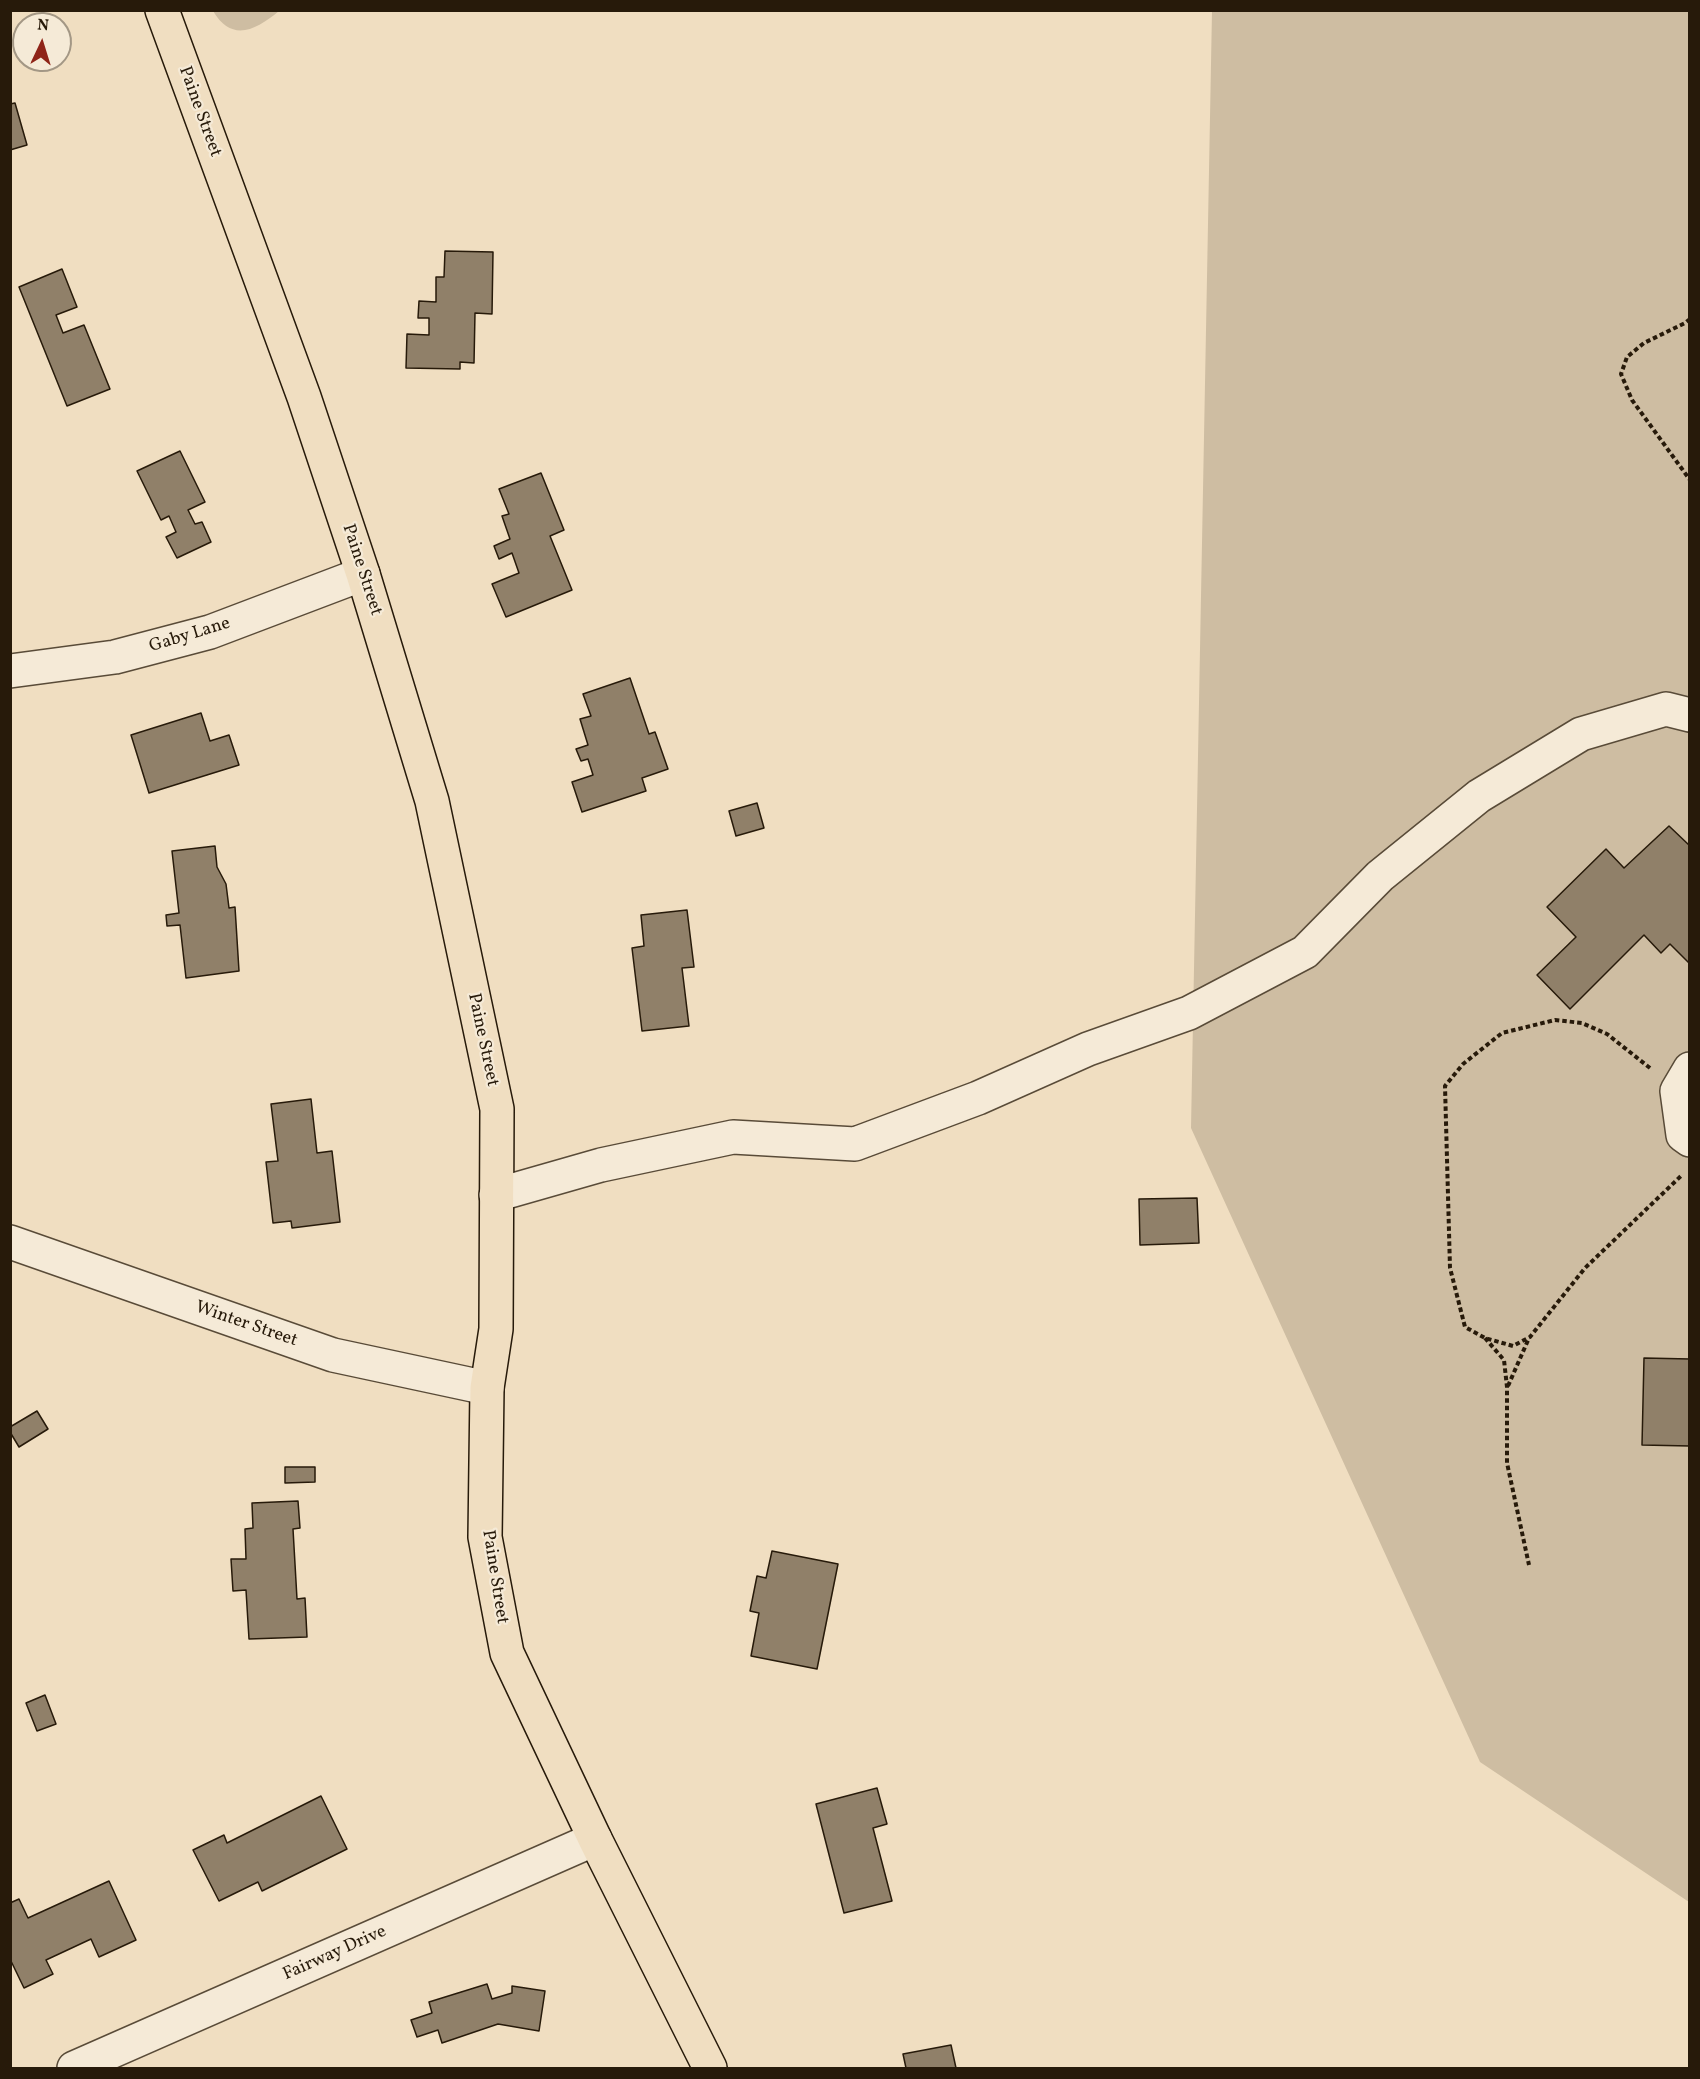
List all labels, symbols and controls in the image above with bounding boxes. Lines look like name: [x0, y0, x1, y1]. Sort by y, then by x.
north arrow: [12, 12, 72, 72]
text: N: [37, 15, 50, 37]
street label: Paine Street: [173, 64, 225, 160]
street label: Paine Street: [336, 522, 386, 618]
street label: Gaby Lane: [147, 613, 233, 659]
street label: Paine Street: [462, 991, 502, 1089]
street label: Winter Street: [192, 1297, 300, 1353]
street label: Paine Street: [476, 1528, 512, 1626]
street label: Fairway Drive: [280, 1922, 390, 1986]

